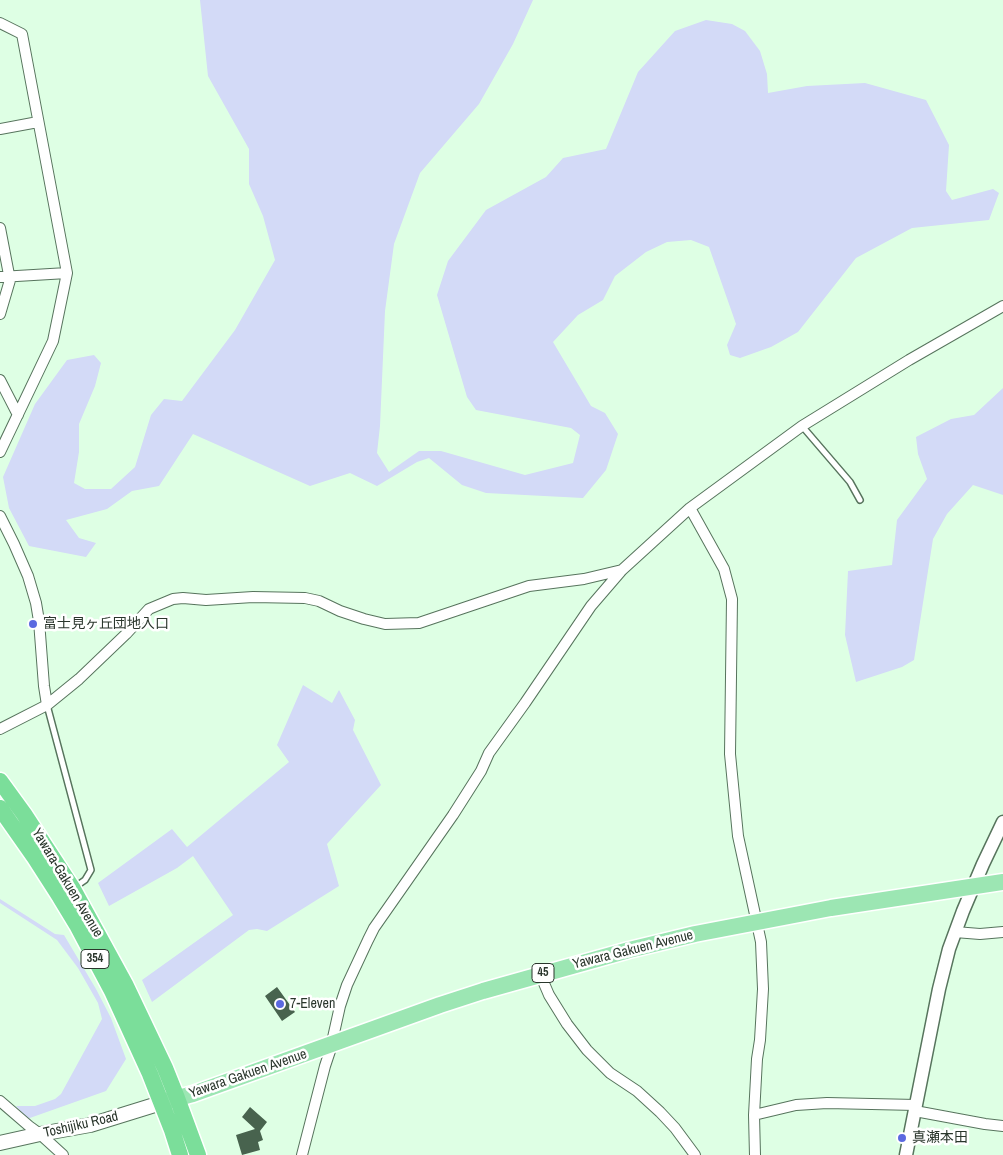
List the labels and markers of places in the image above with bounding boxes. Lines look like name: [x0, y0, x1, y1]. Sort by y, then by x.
place label: 富士見ヶ丘団地入口: [43, 616, 169, 632]
marker: 富士見ヶ丘団地入口: [27, 618, 39, 630]
place label: 7-Eleven: [290, 996, 335, 1012]
marker: 7-Eleven: [274, 998, 286, 1010]
place label: 真瀬本田: [912, 1130, 968, 1146]
marker: 真瀬本田: [896, 1132, 908, 1144]

